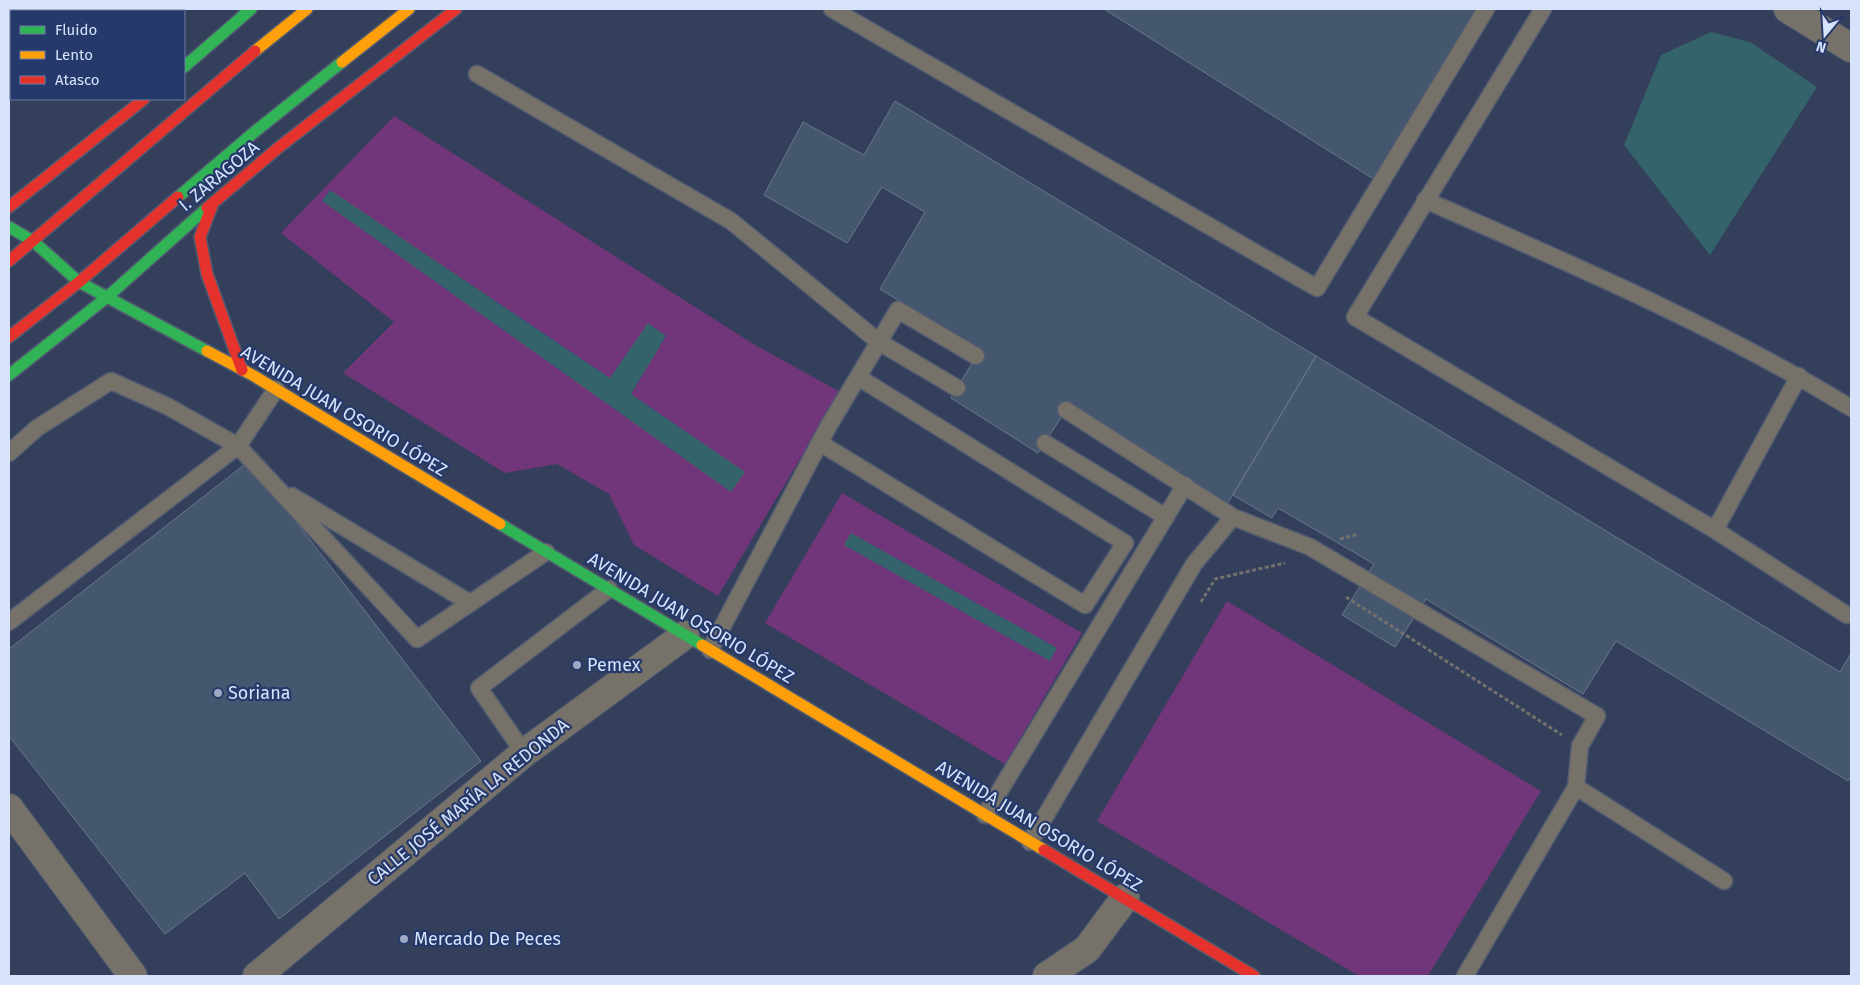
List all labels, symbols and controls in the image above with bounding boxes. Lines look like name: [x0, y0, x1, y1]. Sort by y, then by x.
legend: [10, 10, 185, 100]
north arrow: [1800, 10, 1850, 60]
text: Fluido: [55, 21, 97, 39]
text: N: [1814, 37, 1828, 56]
text: Lento: [55, 46, 93, 64]
text: Atasco: [55, 71, 100, 89]
street label: I. ZARAGOZA: [174, 136, 264, 216]
street label: AVENIDA JUAN OSORIO LÓPEZ: [237, 341, 451, 481]
street label: AVENIDA JUAN OSORIO LÓPEZ: [584, 548, 798, 688]
place label: Pemex: [587, 654, 641, 676]
marker: Pemex: [571, 659, 583, 671]
place label: Soriana: [228, 682, 290, 704]
marker: Soriana: [212, 687, 224, 699]
street label: CALLE JOSÉ MARÍA LA REDONDA: [362, 713, 574, 890]
street label: AVENIDA JUAN OSORIO LÓPEZ: [932, 756, 1146, 896]
place label: Mercado De Peces: [414, 928, 561, 950]
marker: Mercado De Peces: [398, 933, 410, 945]

